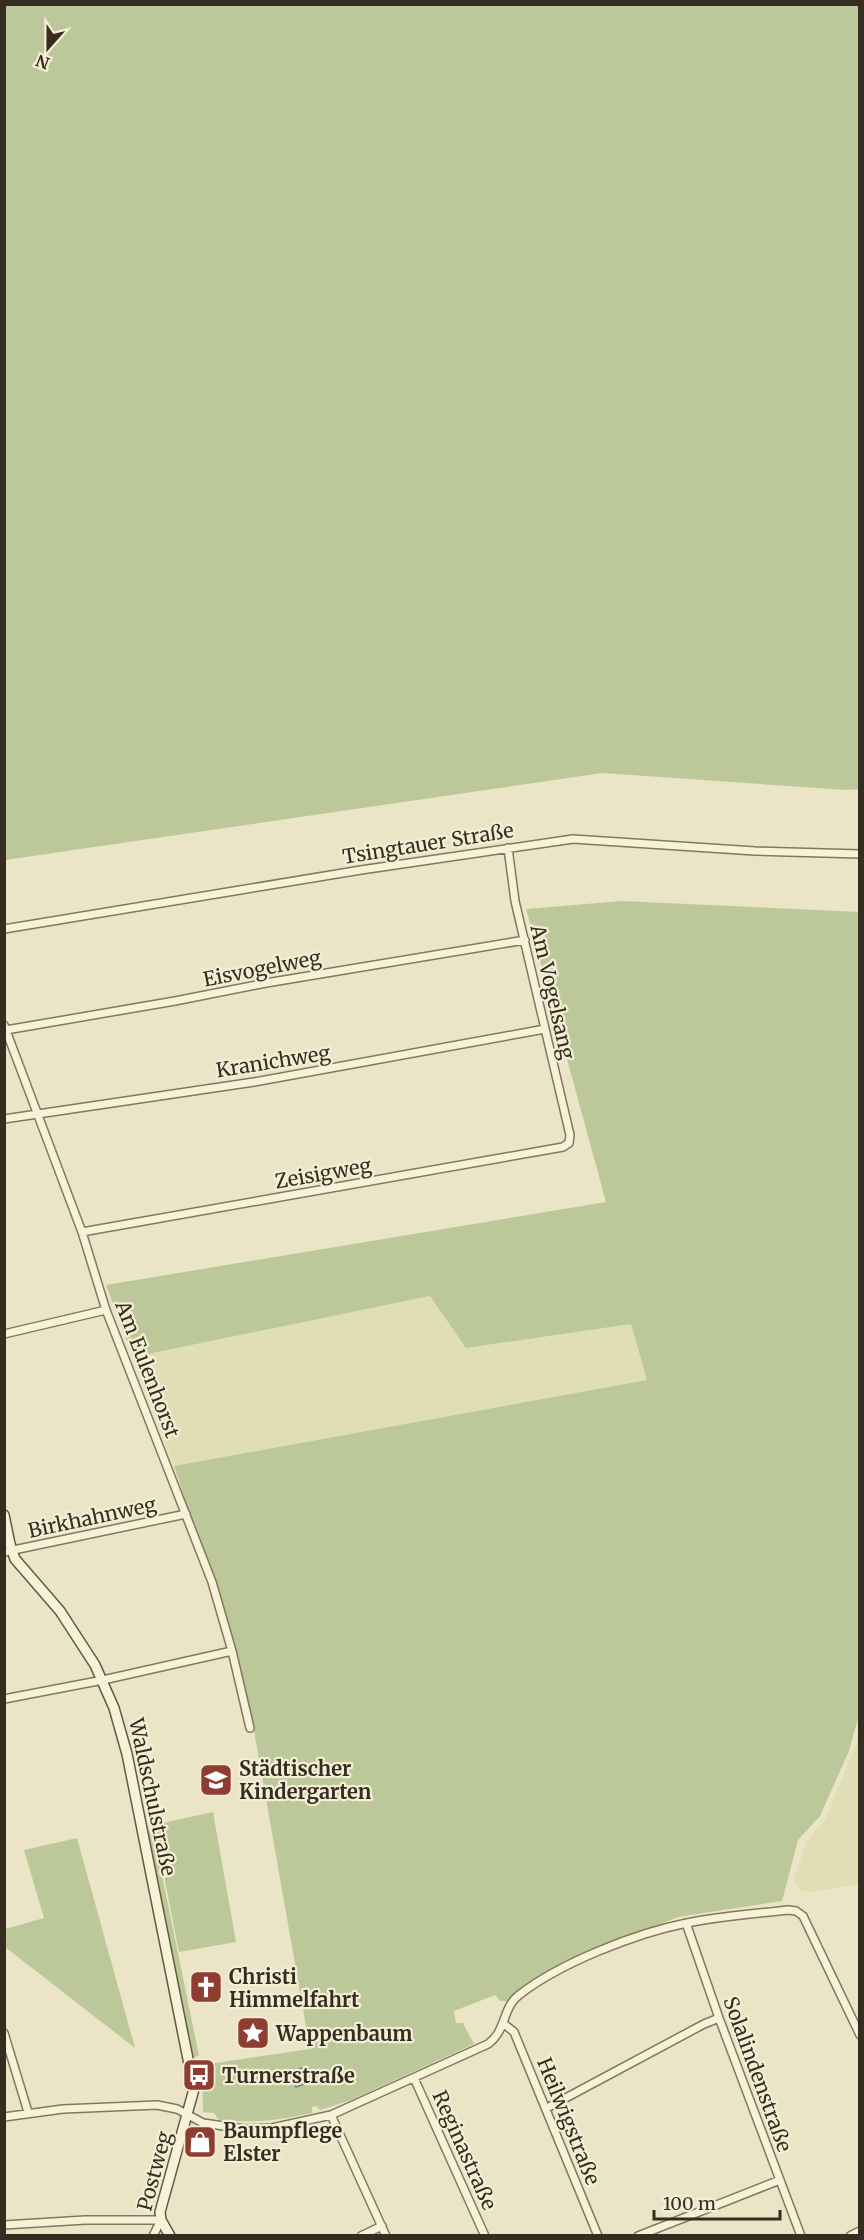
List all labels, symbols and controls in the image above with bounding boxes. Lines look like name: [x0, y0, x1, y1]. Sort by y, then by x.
north arrow: [18, 18, 78, 78]
text: N: [33, 50, 52, 74]
street label: Tsingtauer Straße: [341, 817, 515, 869]
street label: Am Vogelsang: [525, 921, 581, 1062]
street label: Eisvogelweg: [201, 944, 323, 992]
street label: Kranichweg: [214, 1040, 332, 1082]
street label: Zeisigweg: [273, 1152, 373, 1194]
street label: Am Eulenhorst: [110, 1296, 186, 1441]
street label: Birkhahnweg: [26, 1491, 158, 1543]
street label: Waldschulstraße: [124, 1715, 182, 1878]
place label: Städtischer Kindergarten: [239, 1756, 372, 1804]
school or university icon: Städtischer Kindergarten: [198, 1762, 234, 1798]
place label: Christi Himmelfahrt: [229, 1964, 359, 2012]
church icon: Christi Himmelfahrt: [188, 1969, 224, 2005]
street label: Solalindenstraße: [718, 1993, 798, 2155]
place icon: Wappenbaum: [235, 2015, 271, 2051]
place label: Wappenbaum: [275, 2021, 412, 2046]
street label: Heilwigstraße: [532, 2054, 606, 2188]
bus stop icon: Turnerstraße: [181, 2057, 217, 2093]
place label: Turnerstraße: [222, 2063, 355, 2088]
street label: Reginastraße: [428, 2086, 502, 2214]
place label: Baumpflege Elster: [223, 2118, 342, 2166]
shop icon: Baumpflege Elster: [182, 2124, 218, 2160]
street label: Postweg: [131, 2128, 177, 2214]
scale bar: [654, 2183, 780, 2221]
text: 100 m: [663, 2192, 716, 2215]

